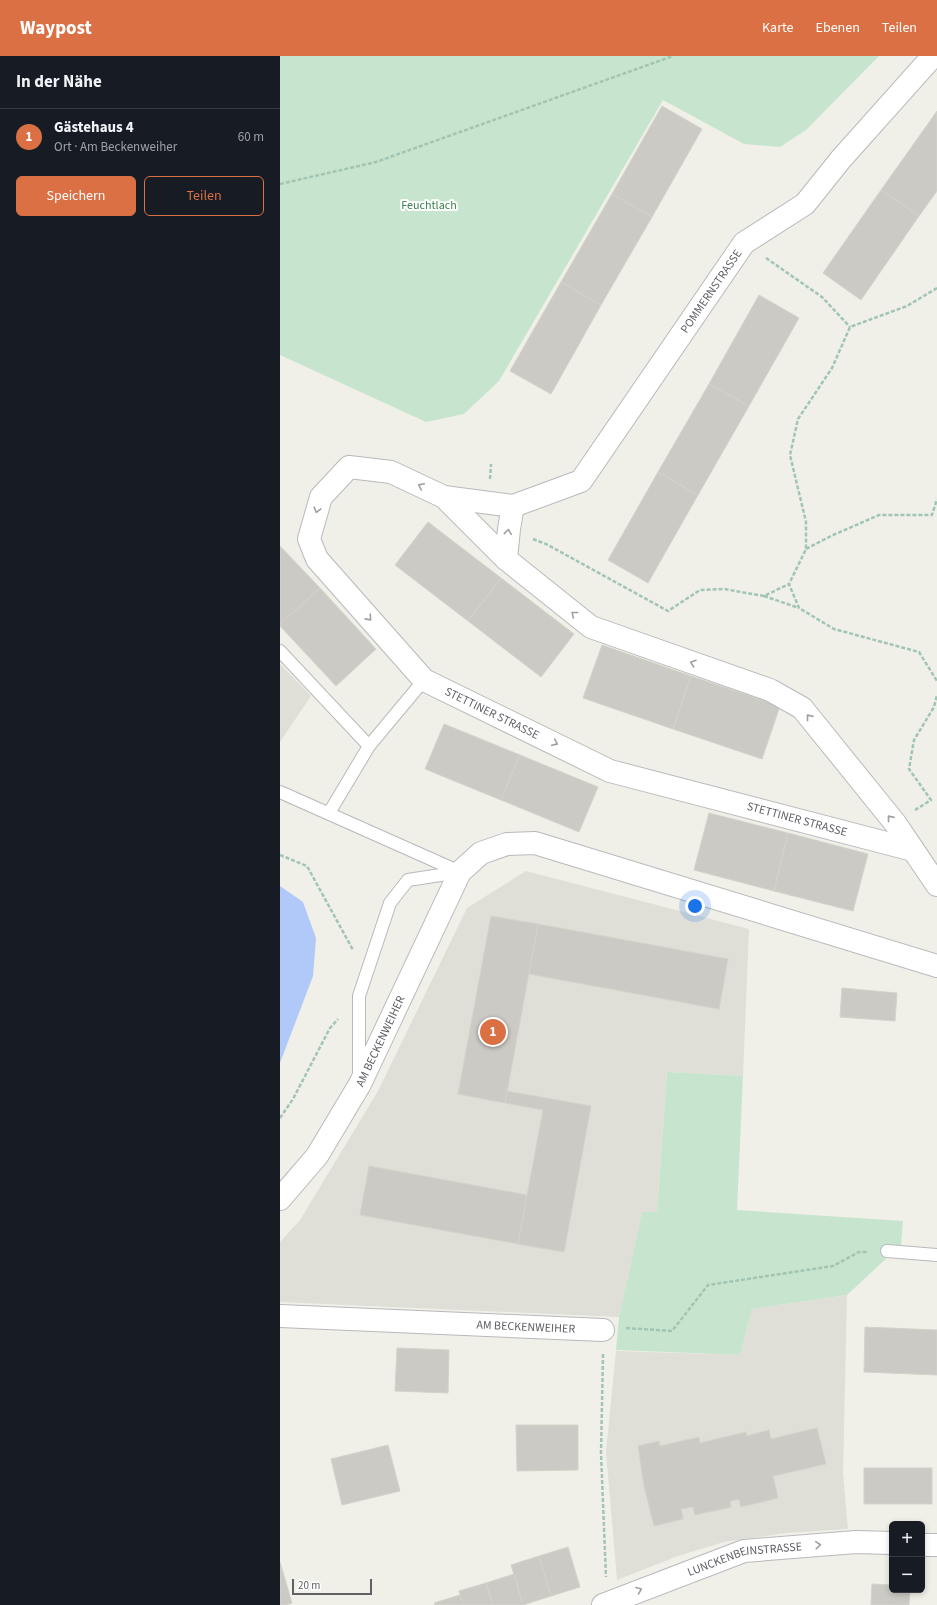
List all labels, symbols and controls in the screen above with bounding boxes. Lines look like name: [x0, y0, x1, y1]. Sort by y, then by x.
text: Waypost: [20, 15, 92, 42]
text: Karte: [762, 18, 794, 38]
text: Ebenen: [816, 18, 860, 38]
text: Teilen: [882, 18, 917, 38]
text: In der Nähe: [16, 70, 102, 94]
text: Gästehaus 4: [54, 117, 134, 138]
text: 1: [26, 128, 32, 146]
text: 60 m: [238, 128, 264, 146]
text: Ort · Am Beckenweiher: [54, 138, 177, 156]
button: Speichern: [16, 176, 136, 216]
button: Teilen: [144, 176, 264, 216]
park label: Feuchtlach: [401, 197, 457, 214]
street label: POMMERNSTRASSE: [677, 246, 746, 337]
one-way arrow: [418, 483, 425, 491]
one-way arrow: [313, 506, 322, 513]
one-way arrow: [504, 529, 513, 535]
one-way arrow: [571, 611, 578, 618]
one-way arrow: [364, 613, 371, 620]
one-way arrow: [689, 659, 696, 668]
street label: STETTINER STRASSE: [442, 683, 542, 744]
one-way arrow: [806, 715, 813, 722]
one-way arrow: [550, 738, 558, 746]
street label: STETTINER STRASSE: [745, 798, 849, 841]
one-way arrow: [888, 816, 895, 823]
your location: [685, 896, 705, 916]
street label: AM BECKENWEIHER: [352, 993, 410, 1090]
pin: 1: [480, 1017, 506, 1047]
street label: AM BECKENWEIHER: [476, 1317, 576, 1338]
map controls: [889, 1521, 925, 1593]
button: +: [889, 1521, 925, 1557]
street label: LUNCKENBEINSTRASSE: [685, 1538, 803, 1581]
one-way arrow: [815, 1540, 821, 1549]
button: −: [889, 1557, 925, 1593]
scale bar: [292, 1577, 372, 1596]
text: 20 m: [298, 1578, 320, 1593]
one-way arrow: [636, 1587, 643, 1595]

